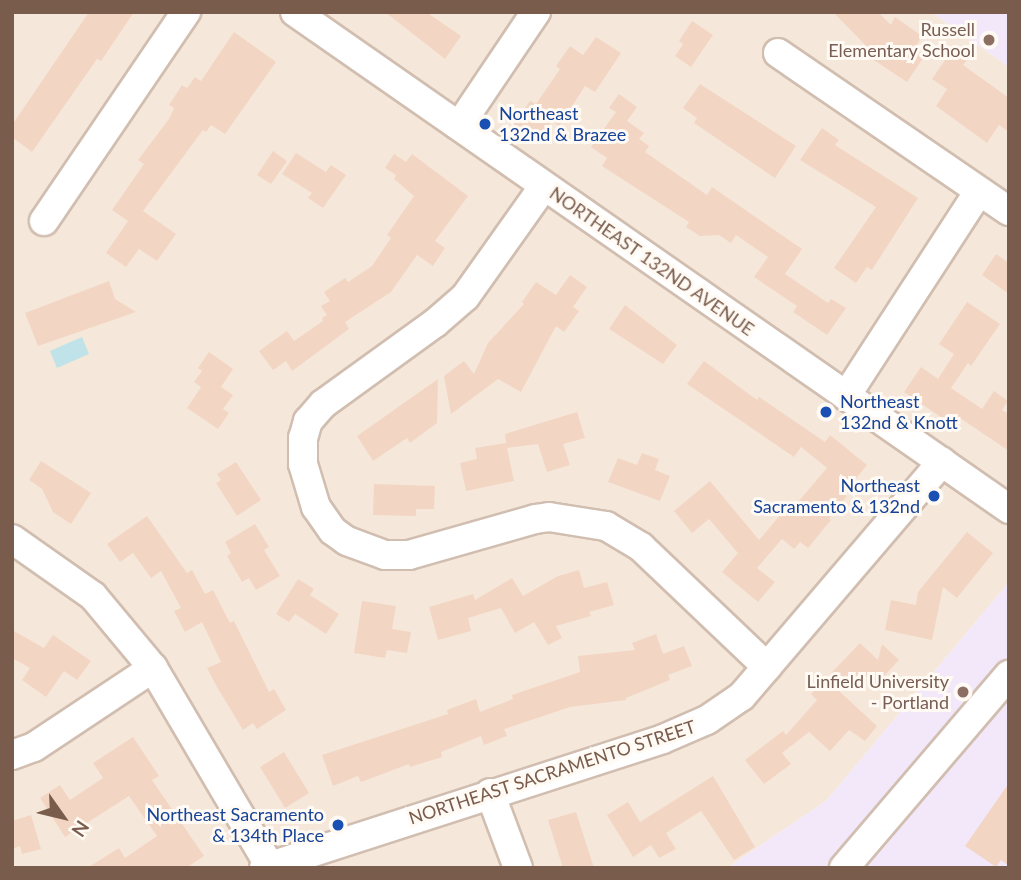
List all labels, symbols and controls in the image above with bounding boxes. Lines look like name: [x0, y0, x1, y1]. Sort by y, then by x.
place label: Russell Elementary School: [828, 19, 975, 61]
marker: Russell Elementary School: [981, 32, 997, 48]
place label: Northeast 132nd & Brazee: [499, 103, 626, 146]
marker: Northeast 132nd & Brazee: [477, 116, 493, 132]
street label: NORTHEAST 132ND AVENUE: [545, 182, 759, 340]
place label: Northeast 132nd & Knott: [840, 391, 958, 434]
marker: Northeast 132nd & Knott: [818, 404, 834, 420]
place label: Northeast Sacramento & 132nd: [753, 475, 920, 518]
marker: Northeast Sacramento & 132nd: [926, 488, 942, 504]
place label: Linfield University - Portland: [807, 671, 949, 714]
marker: Linfield University - Portland: [955, 684, 971, 700]
street label: NORTHEAST SACRAMENTO STREET: [406, 715, 698, 829]
north arrow: [28, 782, 98, 852]
place label: Northeast Sacramento & 134th Place: [147, 804, 324, 846]
text: N: [67, 817, 94, 842]
marker: Northeast Sacramento & 134th Place: [330, 817, 346, 833]

